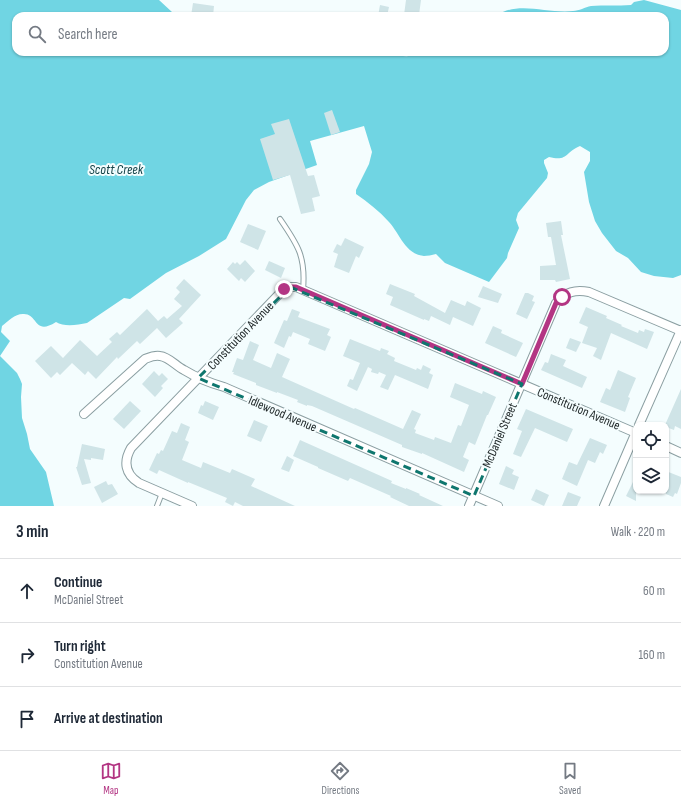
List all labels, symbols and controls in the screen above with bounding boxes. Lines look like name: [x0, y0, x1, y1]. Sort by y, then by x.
search box: [12, 12, 669, 56]
icon: search: [26, 23, 48, 45]
text: Search here: [58, 25, 118, 44]
water label: Scott Creek: [89, 161, 144, 178]
route end: [275, 280, 293, 298]
route start: [553, 288, 571, 306]
street label: Constitution Avenue: [204, 298, 277, 373]
street label: Constitution Avenue: [535, 384, 623, 434]
street label: Idlewood Avenue: [246, 392, 319, 436]
street label: McDaniel Street: [479, 400, 521, 470]
map controls: [633, 422, 669, 494]
button: locate: [633, 422, 669, 458]
button: layers: [633, 458, 669, 494]
text: 3 min: [16, 522, 49, 542]
text: Walk · 220 m: [611, 524, 665, 540]
text: Continue: [54, 573, 103, 592]
icon: ahead: [16, 580, 38, 602]
text: 60 m: [643, 583, 665, 599]
text: McDaniel Street: [54, 592, 123, 608]
text: Turn right: [54, 637, 106, 656]
icon: right: [16, 644, 38, 666]
text: 160 m: [639, 647, 665, 663]
text: Constitution Avenue: [54, 656, 143, 672]
icon: arrive: [16, 708, 38, 730]
text: Arrive at destination: [54, 709, 163, 728]
tab: Map: [100, 760, 122, 797]
tab: Directions: [322, 760, 359, 797]
tab: Saved: [559, 760, 581, 797]

